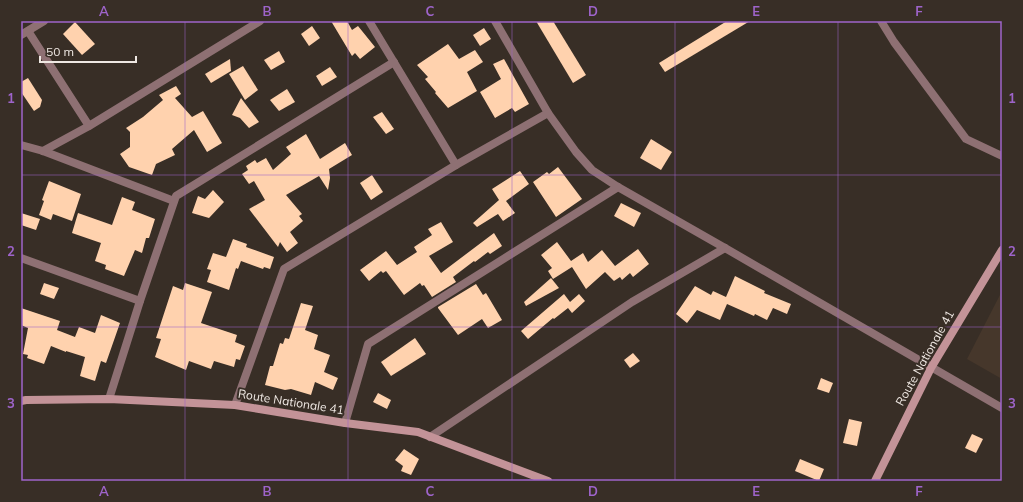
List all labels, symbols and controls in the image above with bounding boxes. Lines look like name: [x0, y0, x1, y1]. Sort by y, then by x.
text: A: [99, 3, 109, 19]
text: B: [263, 3, 272, 19]
text: C: [426, 3, 435, 19]
text: D: [588, 3, 598, 19]
text: E: [752, 3, 760, 19]
text: F: [915, 3, 923, 19]
scale bar: [40, 38, 136, 64]
text: 50 m: [46, 44, 74, 59]
text: 1: [7, 90, 15, 106]
text: 1: [1008, 90, 1016, 106]
text: 2: [7, 243, 15, 259]
text: 2: [1008, 243, 1016, 259]
street label: Route Nationale 41: [892, 307, 957, 408]
street label: Route Nationale 41: [237, 386, 345, 417]
text: 3: [7, 395, 15, 411]
text: 3: [1008, 395, 1016, 411]
text: A: [99, 483, 109, 499]
text: B: [263, 483, 272, 499]
text: C: [426, 483, 435, 499]
text: D: [588, 483, 598, 499]
text: E: [752, 483, 760, 499]
text: F: [915, 483, 923, 499]

